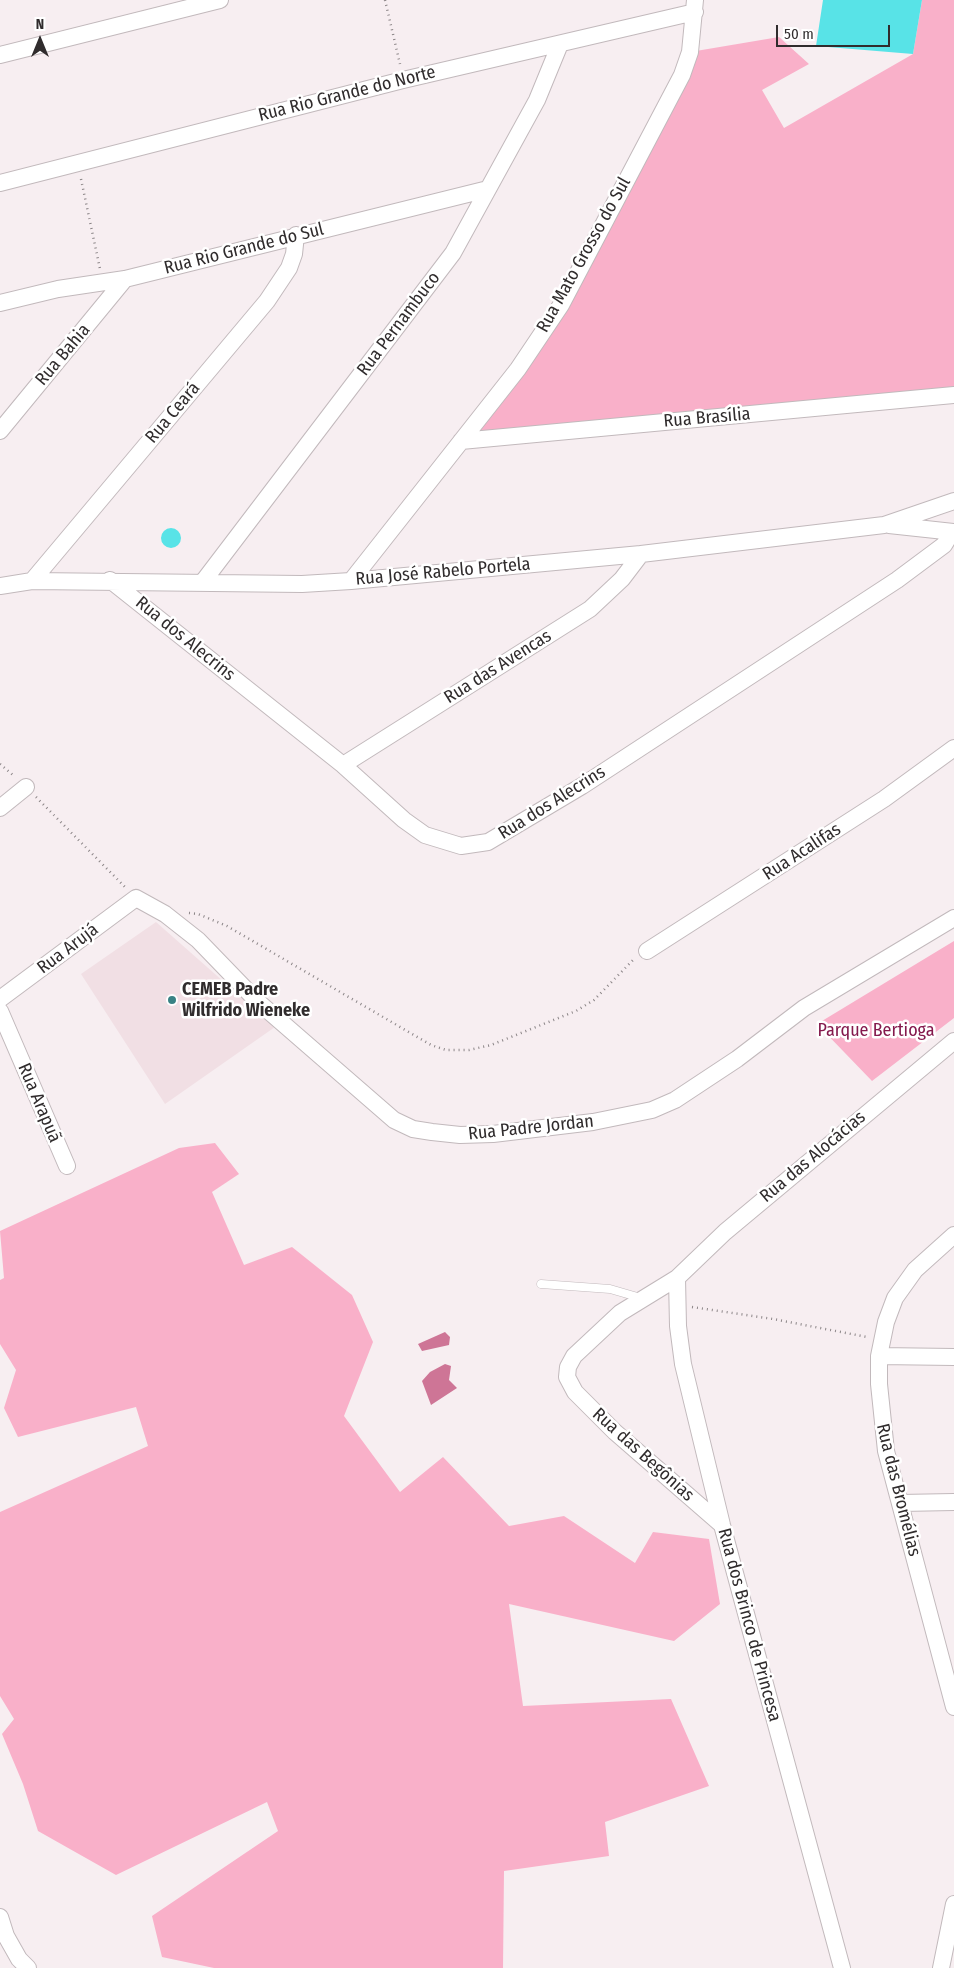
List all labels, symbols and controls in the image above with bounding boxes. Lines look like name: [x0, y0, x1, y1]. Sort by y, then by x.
north arrow: [15, 15, 65, 65]
scale bar: [779, 15, 893, 47]
text: N: [36, 16, 44, 33]
text: 50 m: [784, 25, 814, 43]
street label: Rua Rio Grande do Norte: [256, 62, 438, 126]
street label: Rua Mato Grosso do Sul: [532, 174, 636, 336]
street label: Rua Rio Grande do Sul: [162, 219, 326, 279]
street label: Rua Pernambuco: [353, 268, 445, 380]
street label: Rua Bahia: [31, 320, 95, 390]
street label: Rua Ceará: [141, 378, 205, 448]
street label: Rua Brasília: [663, 403, 751, 433]
street label: Rua José Rabelo Portela: [355, 554, 531, 590]
street label: Rua dos Alecrins: [131, 592, 239, 686]
street label: Rua das Avencas: [440, 625, 556, 709]
street label: Rua dos Alecrins: [495, 762, 609, 844]
street label: Rua Acalifas: [759, 819, 845, 885]
street label: Rua Arujá: [33, 919, 103, 979]
place label: CEMEB Padre Wilfrido Wieneke: [182, 979, 310, 1022]
marker: CEMEB Padre Wilfrido Wieneke: [166, 994, 178, 1006]
park label: Parque Bertioga: [817, 1020, 935, 1042]
street label: Rua Arapuã: [13, 1060, 65, 1146]
street label: Rua das Alocácias: [756, 1107, 870, 1207]
street label: Rua Padre Jordan: [467, 1111, 595, 1145]
street label: Rua das Begônias: [588, 1404, 698, 1506]
street label: Rua das Bromélias: [871, 1421, 925, 1559]
street label: Rua dos Brinco de Princesa: [713, 1526, 785, 1724]

